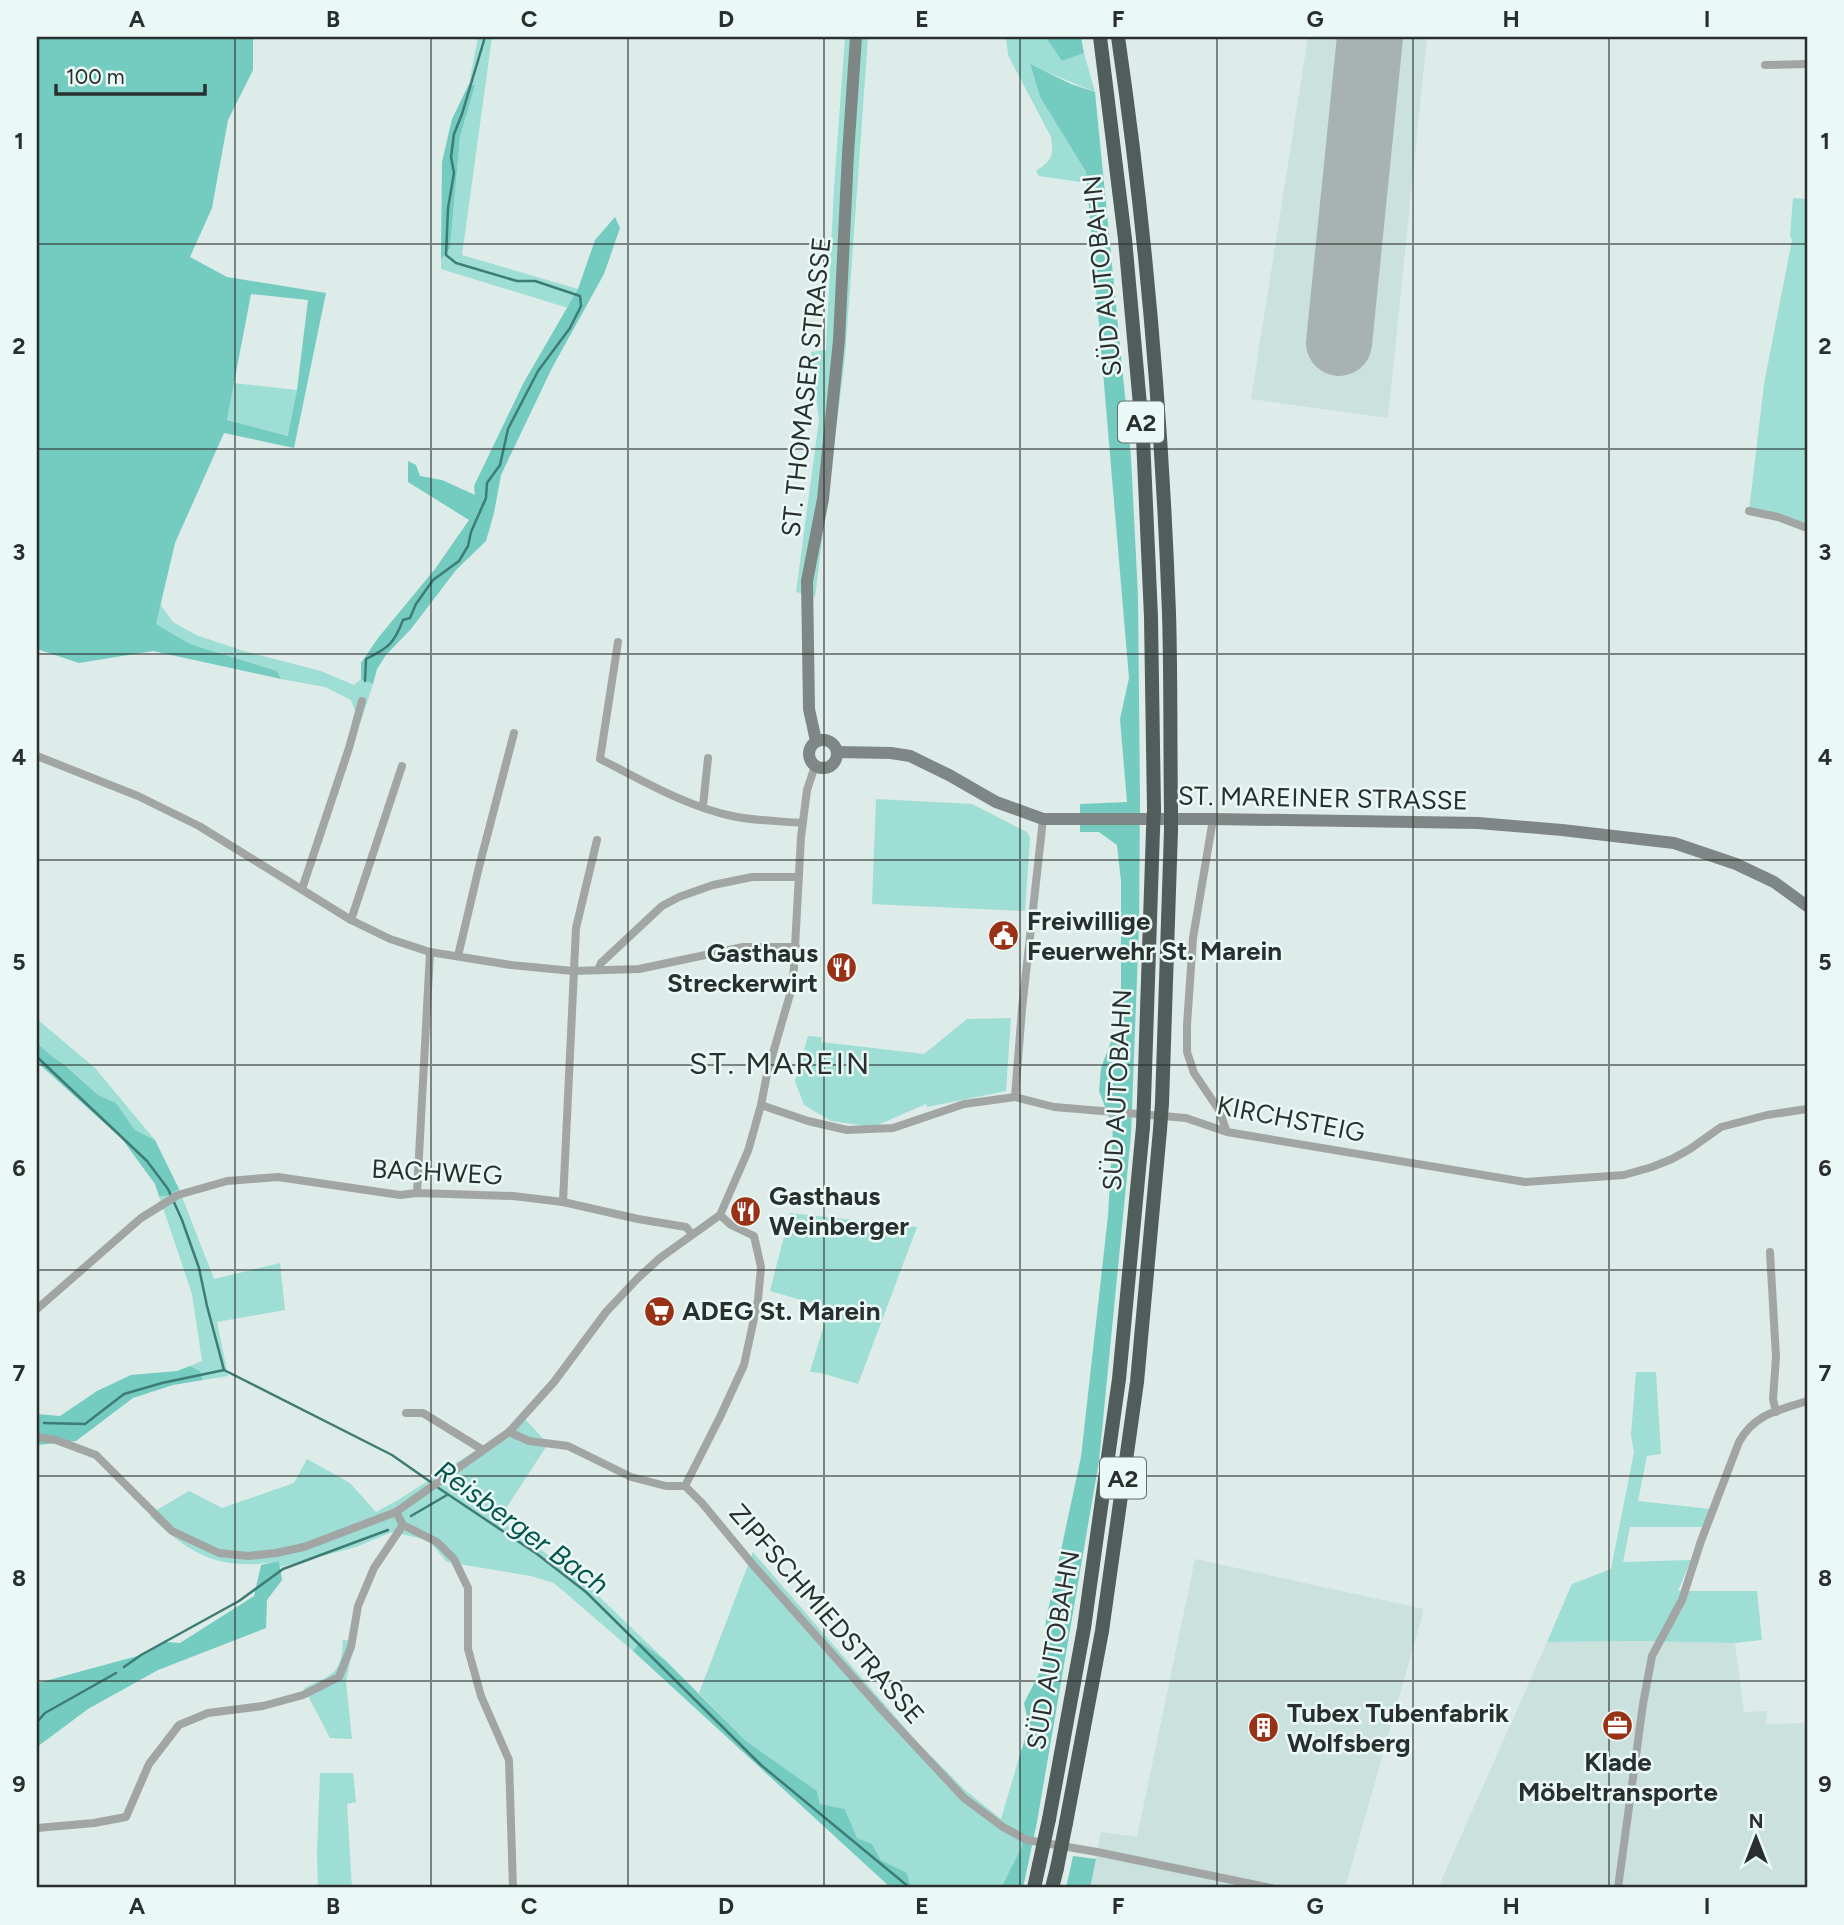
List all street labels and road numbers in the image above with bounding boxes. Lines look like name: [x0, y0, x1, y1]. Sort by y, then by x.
street label: SÜD AUTOBAHN: [1076, 174, 1128, 378]
street label: ST. THOMASER STRASSE: [774, 235, 838, 539]
road number: A2: [1118, 402, 1164, 442]
street label: ST. MAREINER STRASSE: [1178, 779, 1468, 817]
street label: SÜD AUTOBAHN: [1096, 988, 1138, 1192]
street label: KIRCHSTEIG: [1214, 1089, 1368, 1149]
street label: BACHWEG: [371, 1153, 503, 1191]
road number: A2: [1100, 1458, 1146, 1498]
street label: ZIPFSCHMIEDSTRASSE: [723, 1497, 931, 1731]
street label: SÜD AUTOBAHN: [1020, 1548, 1086, 1752]

